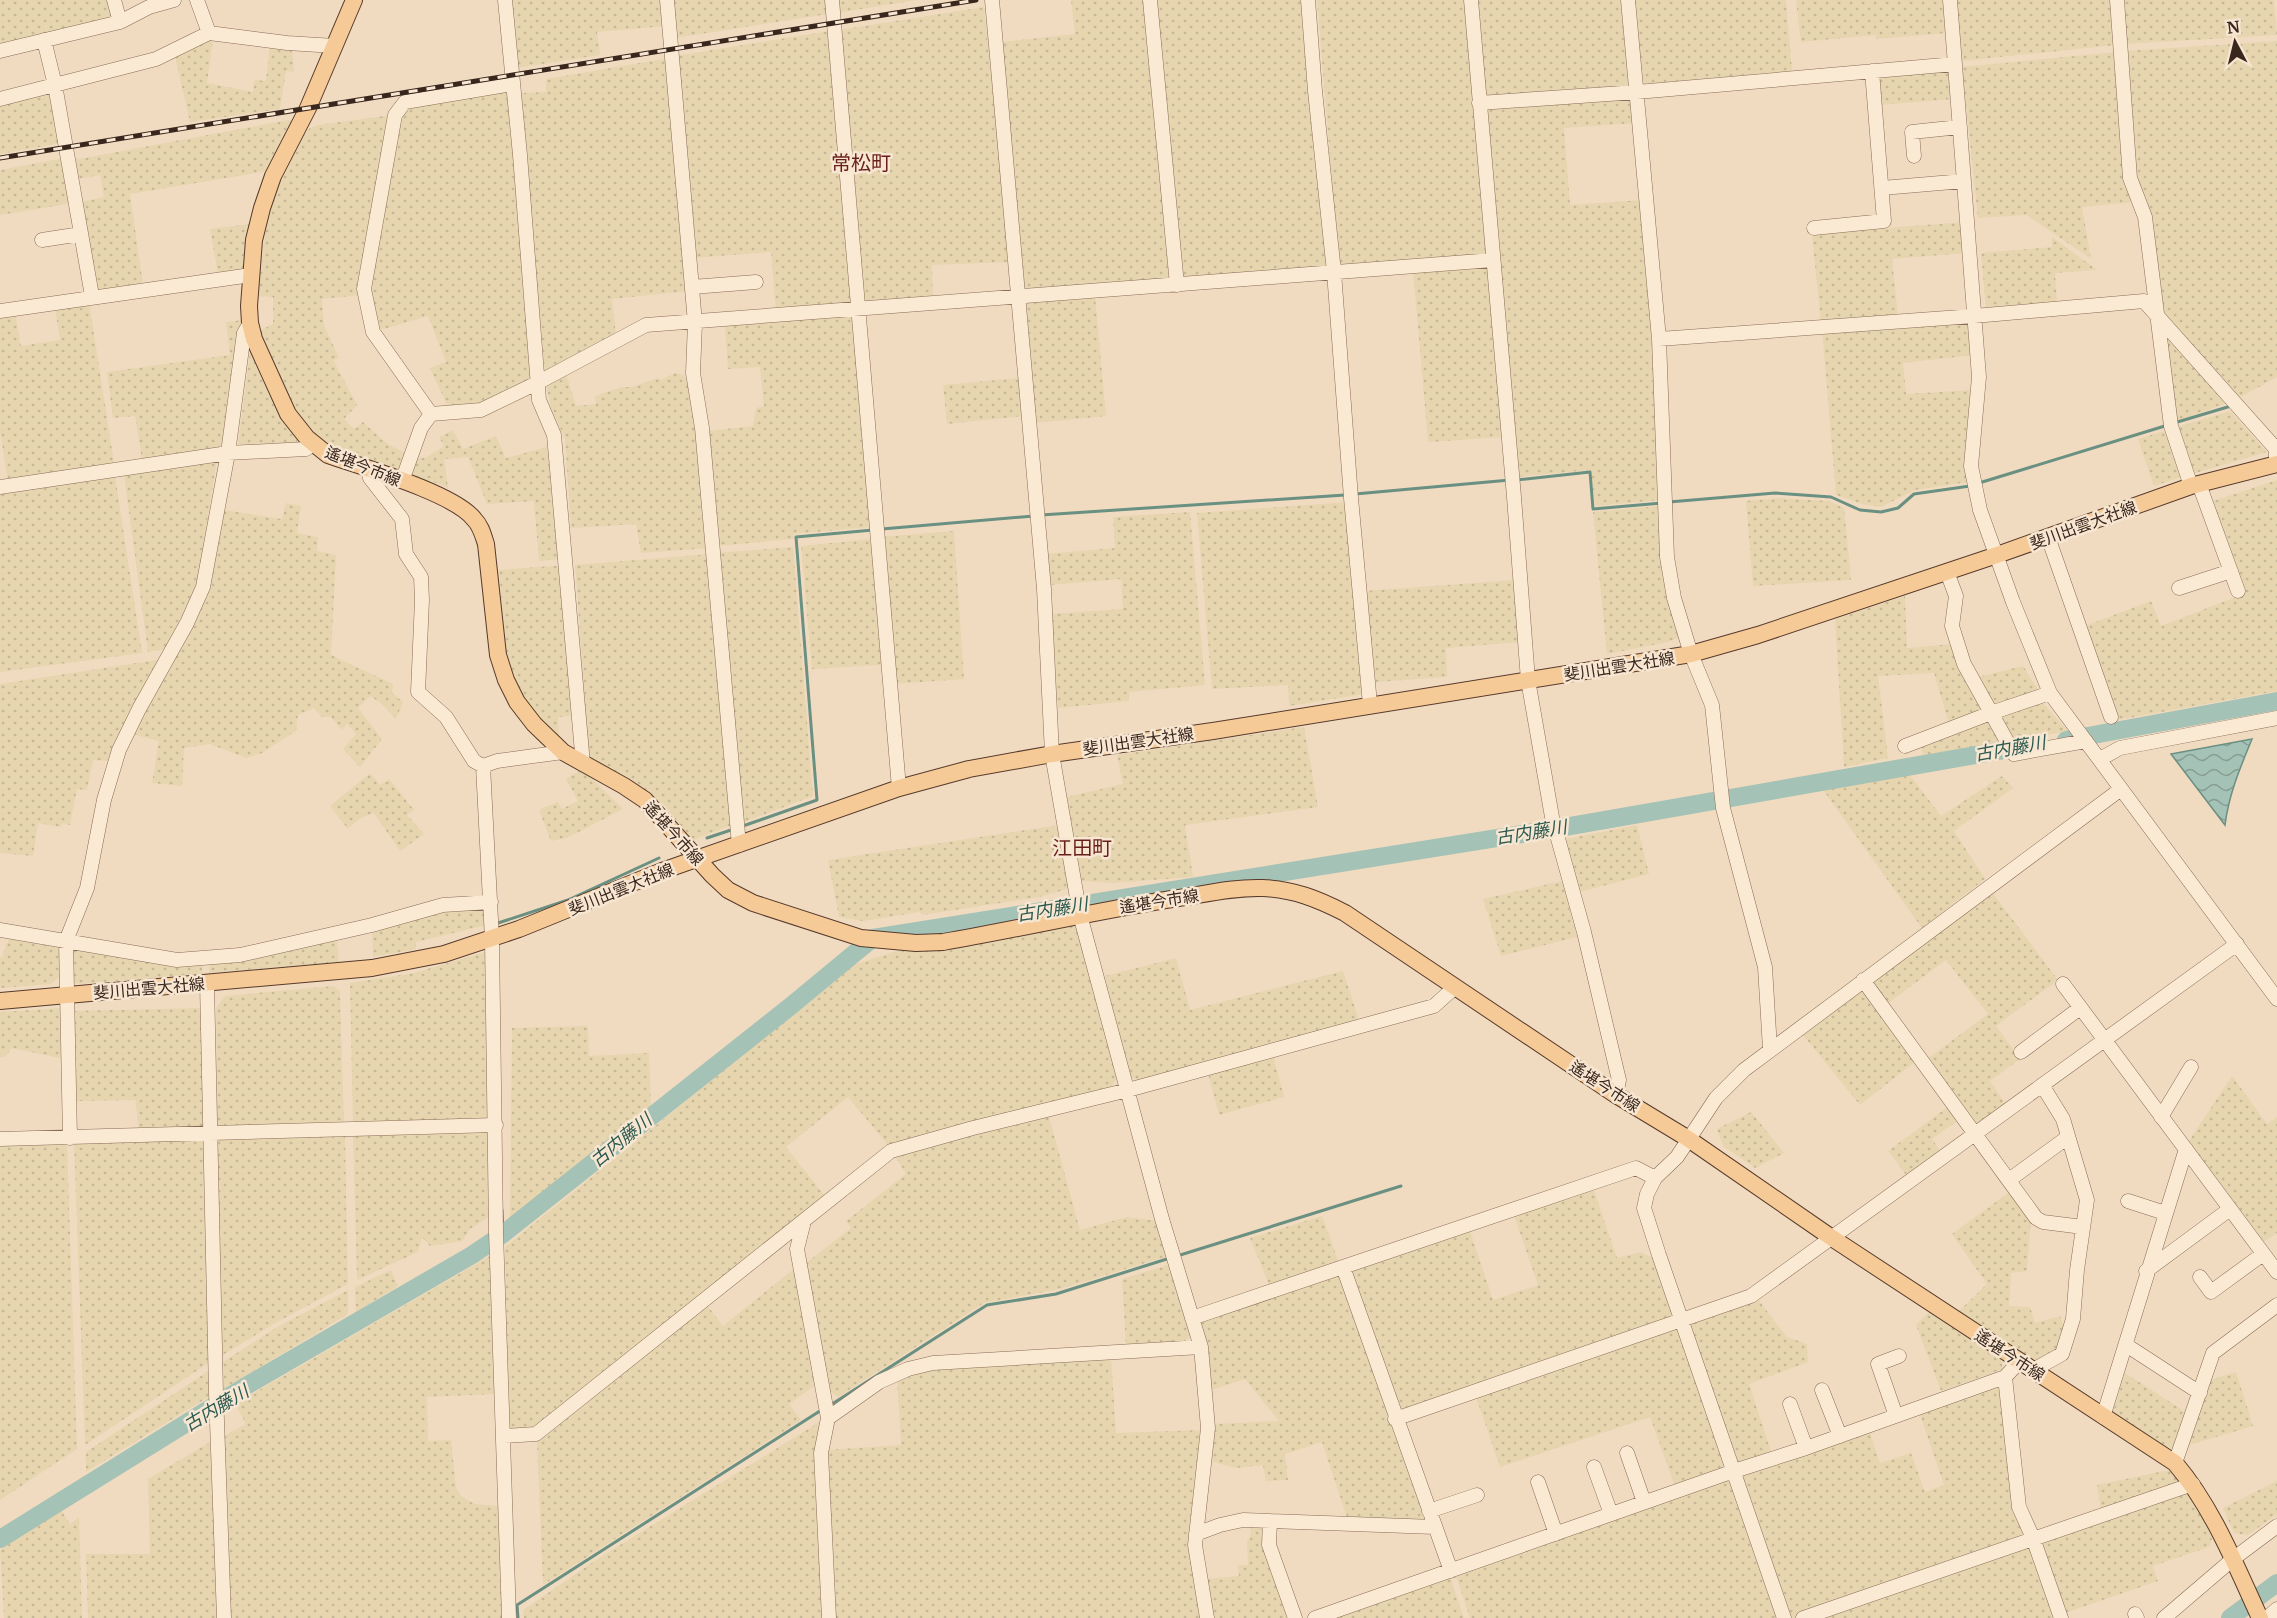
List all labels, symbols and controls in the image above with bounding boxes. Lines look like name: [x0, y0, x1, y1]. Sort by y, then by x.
north arrow: [2205, 12, 2265, 72]
text: N: [2226, 16, 2241, 38]
district label: 常松町: [831, 150, 891, 175]
street label: 遙堪今市線: [322, 442, 404, 490]
street label: 斐川出雲大社線: [2027, 496, 2139, 554]
street label: 斐川出雲大社線: [1562, 647, 1676, 685]
street label: 斐川出雲大社線: [1081, 723, 1195, 759]
water label: 古内藤川: [1973, 730, 2049, 766]
street label: 遙堪今市線: [640, 797, 708, 869]
water label: 古内藤川: [1494, 815, 1570, 849]
district label: 江田町: [1052, 835, 1112, 860]
street label: 斐川出雲大社線: [565, 859, 677, 919]
street label: 遙堪今市線: [1118, 885, 1200, 917]
water label: 古内藤川: [1015, 892, 1091, 926]
street label: 斐川出雲大社線: [92, 973, 206, 1003]
street label: 遙堪今市線: [1566, 1056, 1644, 1116]
water label: 古内藤川: [586, 1107, 658, 1172]
street label: 遙堪今市線: [1971, 1325, 2049, 1385]
water label: 古内藤川: [179, 1379, 254, 1436]

